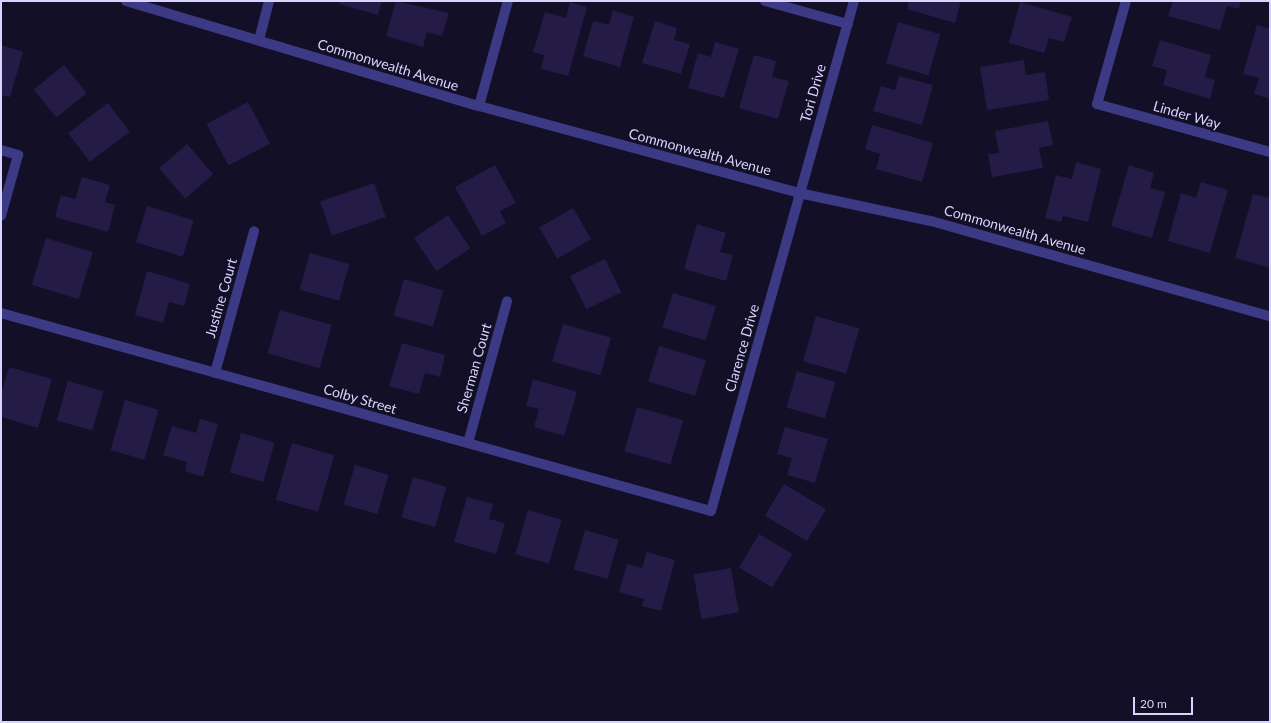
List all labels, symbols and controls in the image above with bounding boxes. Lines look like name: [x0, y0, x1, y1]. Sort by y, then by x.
street label: Commonwealth Avenue: [315, 35, 461, 95]
street label: Tori Drive: [797, 62, 829, 124]
street label: Linder Way: [1151, 97, 1223, 133]
street label: Commonwealth Avenue: [627, 125, 773, 179]
street label: Commonwealth Avenue: [942, 202, 1088, 258]
street label: Justine Court: [202, 256, 240, 340]
street label: Clarence Drive: [721, 302, 763, 394]
street label: Sherman Court: [453, 321, 495, 415]
street label: Colby Street: [321, 380, 399, 418]
scale bar: [1135, 689, 1195, 715]
text: 20 m: [1140, 696, 1167, 711]

